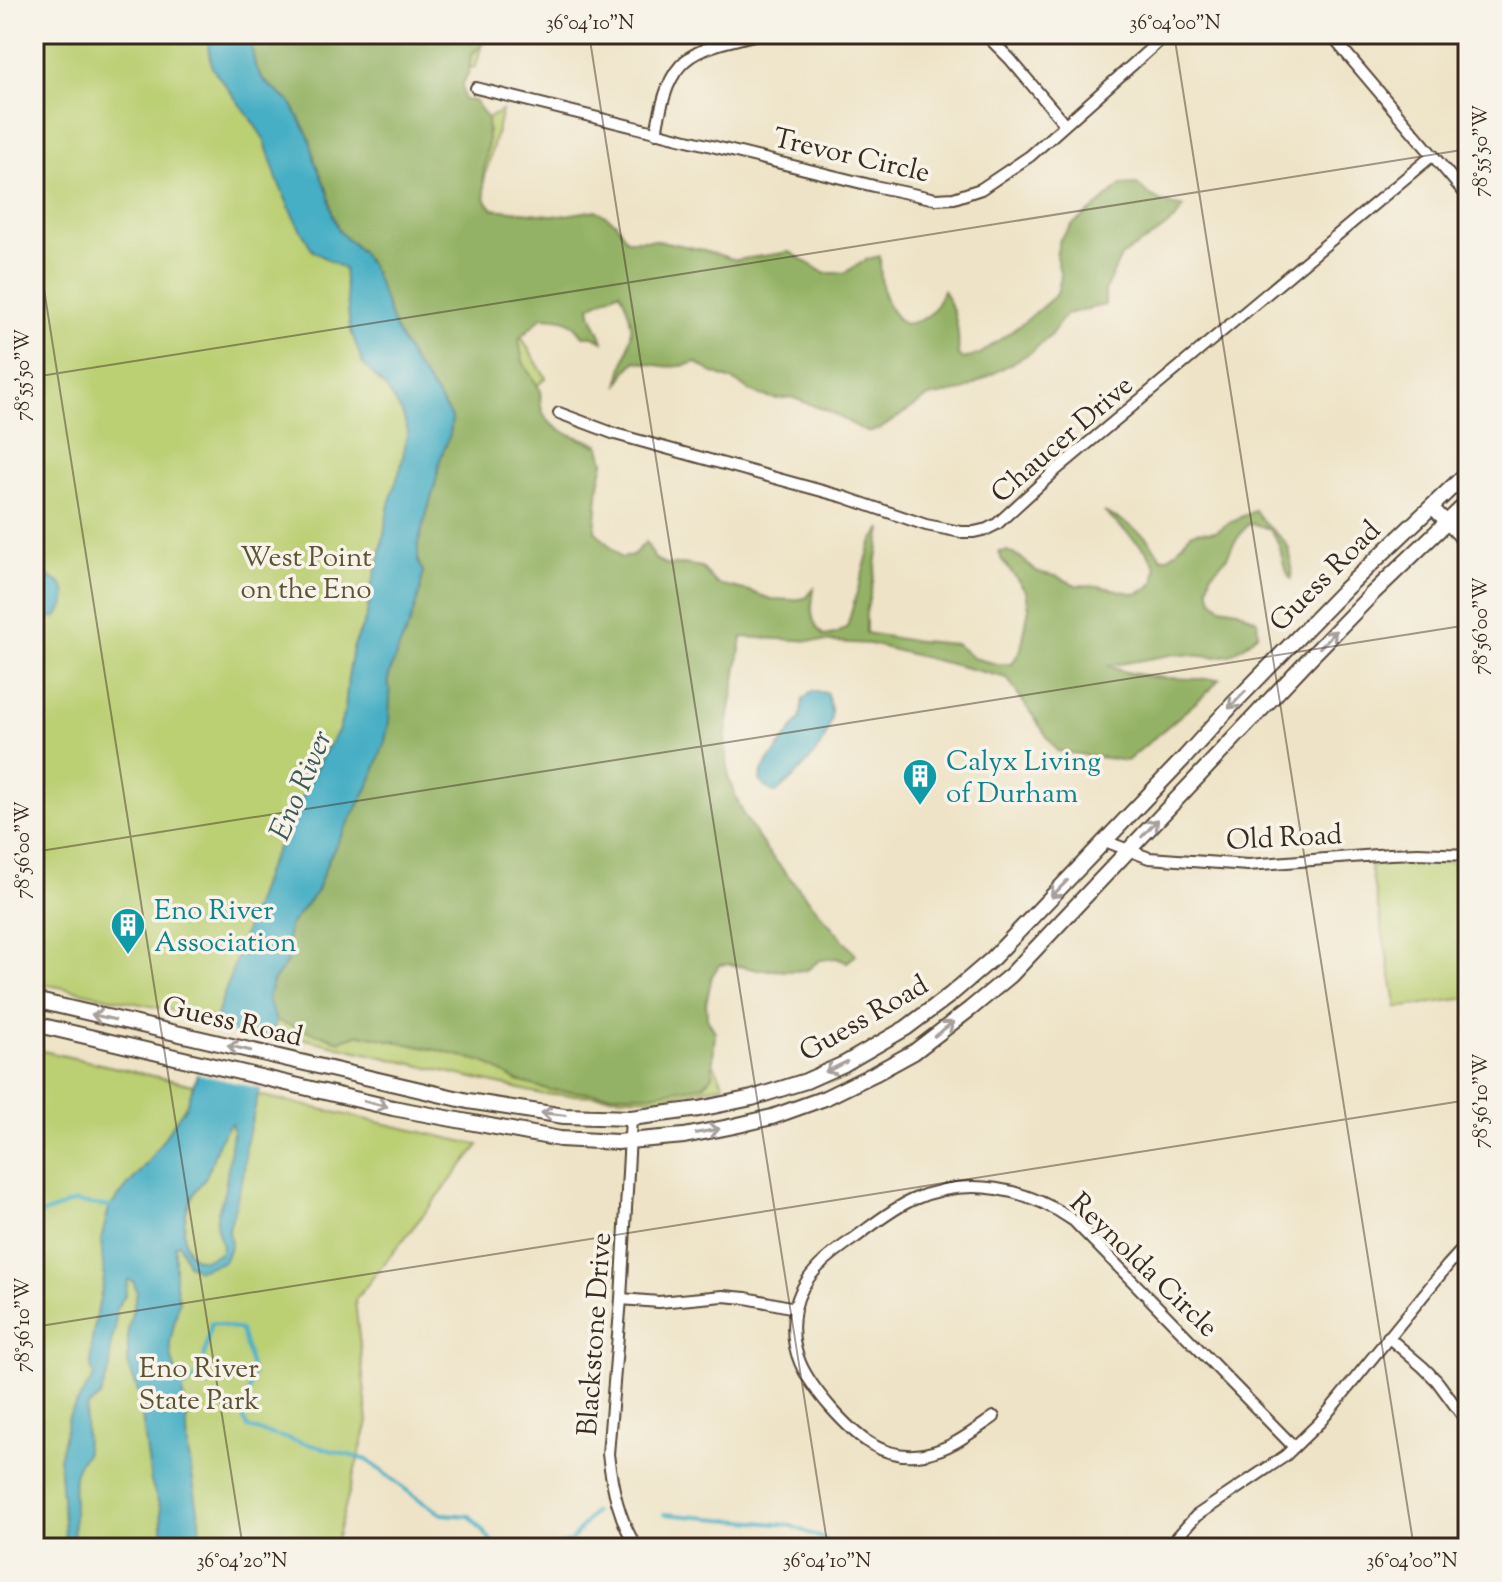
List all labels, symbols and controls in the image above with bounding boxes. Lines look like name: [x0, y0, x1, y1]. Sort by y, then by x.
text: 36°04'10"N: [546, 10, 634, 39]
text: 36°04'00"N: [1129, 10, 1221, 39]
text: 78°55'50"W: [1468, 105, 1497, 197]
street label: Trevor Circle: [769, 119, 934, 194]
text: 78°55'50"W: [10, 329, 39, 421]
street label: Chaucer Drive: [983, 367, 1143, 513]
street label: Guess Road: [1261, 512, 1391, 642]
park label: West Point on the Eno: [240, 539, 372, 611]
text: 78°56'00"W: [1468, 577, 1497, 675]
one-way arrow: [1318, 629, 1337, 649]
one-way arrow: [1229, 689, 1247, 709]
water label: Eno River: [260, 724, 345, 848]
place label: Calyx Living of Durham: [946, 743, 1101, 815]
building icon: Calyx Living of Durham: [901, 757, 939, 807]
text: 78°56'00"W: [10, 801, 39, 899]
street label: Old Road: [1225, 816, 1343, 862]
one-way arrow: [1140, 818, 1159, 838]
one-way arrow: [1050, 879, 1069, 898]
place label: Eno River Association: [154, 892, 297, 964]
building icon: Eno River Association: [109, 906, 147, 956]
street label: Guess Road: [793, 966, 937, 1073]
street label: Guess Road: [158, 987, 307, 1059]
one-way arrow: [91, 1009, 117, 1024]
one-way arrow: [933, 1021, 954, 1038]
one-way arrow: [227, 1040, 252, 1055]
text: 78°56'10"W: [1468, 1054, 1497, 1148]
one-way arrow: [824, 1060, 848, 1075]
one-way arrow: [362, 1097, 388, 1112]
one-way arrow: [540, 1107, 567, 1122]
one-way arrow: [695, 1123, 720, 1138]
street label: Reynolda Circle: [1060, 1185, 1226, 1348]
street label: Blackstone Drive: [569, 1231, 623, 1437]
text: 78°56'10"W: [10, 1278, 39, 1372]
park label: Eno River State Park: [138, 1350, 260, 1422]
text: 36°04'20"N: [196, 1548, 288, 1577]
text: 36°04'10"N: [783, 1548, 871, 1577]
text: 36°04'00"N: [1366, 1548, 1458, 1577]

